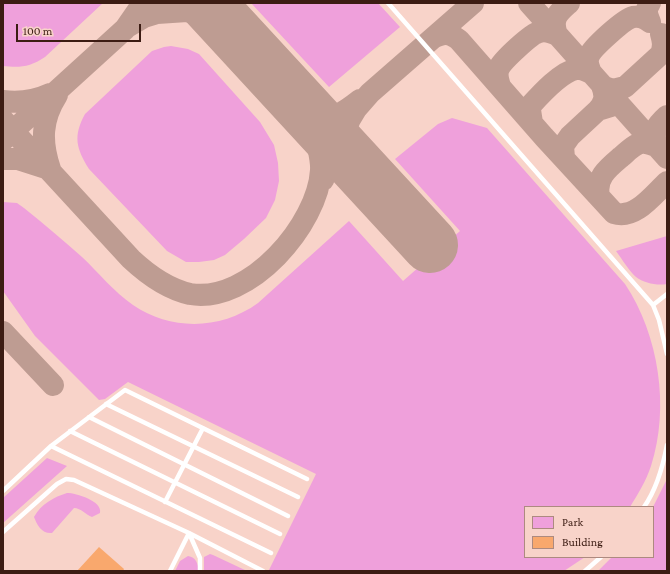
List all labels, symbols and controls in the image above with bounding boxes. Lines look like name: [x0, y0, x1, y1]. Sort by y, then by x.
scale bar: [18, 16, 143, 42]
text: 100 m: [23, 24, 52, 38]
legend: [524, 506, 654, 558]
text: Park: [562, 515, 583, 529]
text: Building: [562, 535, 603, 549]

